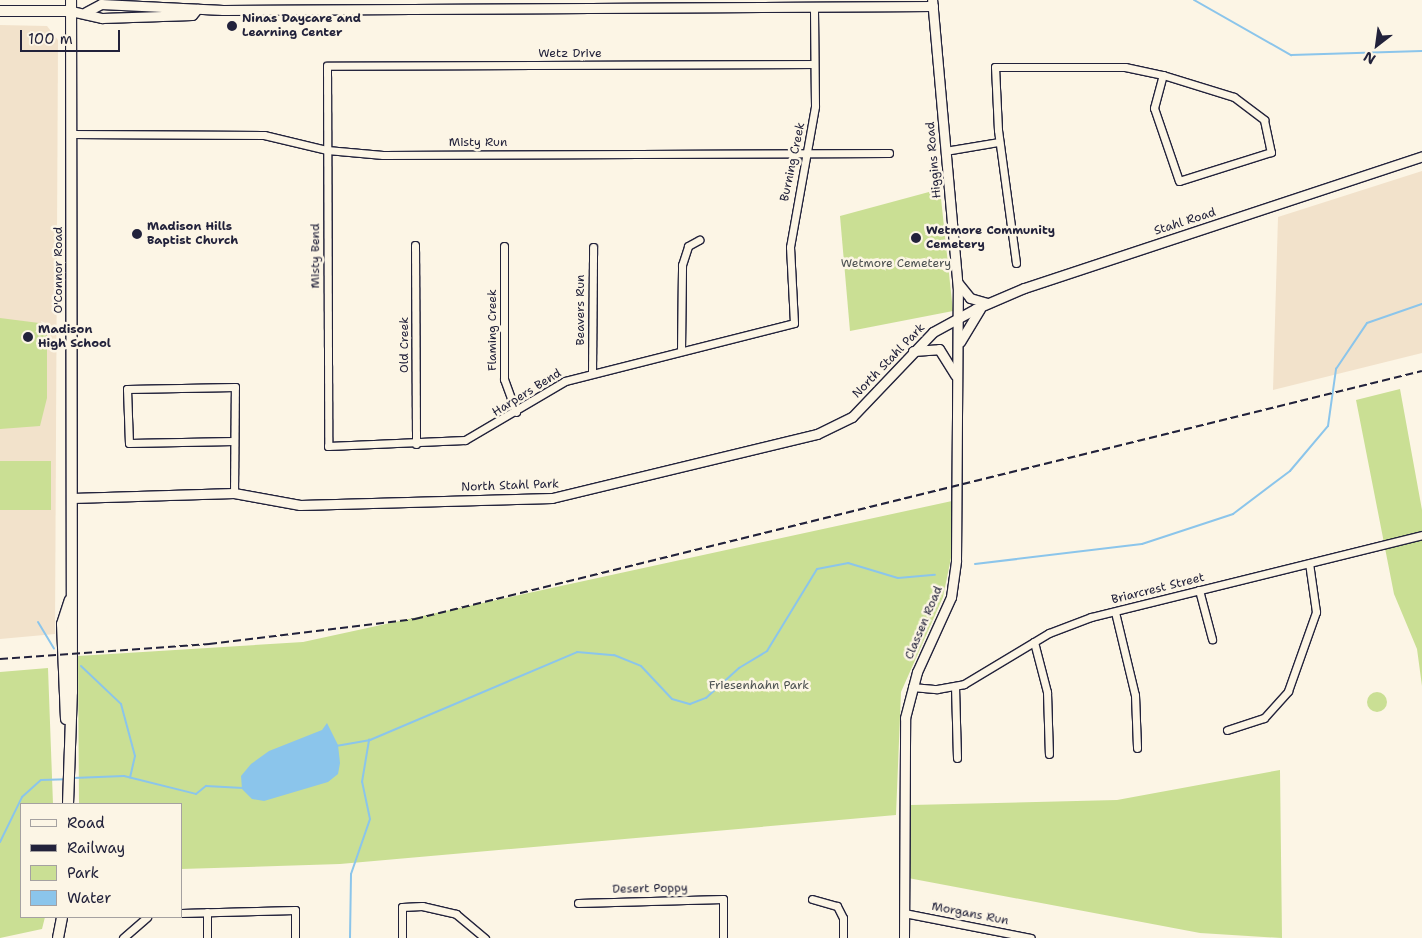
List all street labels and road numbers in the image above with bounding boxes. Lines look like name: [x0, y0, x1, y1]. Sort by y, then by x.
street label: Wetz Drive: [538, 47, 602, 61]
street label: Burning Creek: [778, 121, 808, 203]
street label: Higgins Road: [923, 121, 945, 199]
street label: Misty Run: [449, 136, 507, 150]
street label: Stahl Road: [1152, 205, 1218, 239]
street label: Misty Bend: [309, 223, 323, 289]
street label: O'Connor Road: [52, 227, 66, 313]
street label: Beavers Run: [574, 275, 588, 345]
street label: Flaming Creek: [486, 289, 500, 371]
street label: Old Creek: [398, 317, 412, 373]
street label: North Stahl Park: [850, 321, 928, 401]
street label: Harpers Bend: [490, 366, 564, 420]
street label: North Stahl Park: [461, 477, 559, 495]
street label: Briarcrest Street: [1110, 570, 1206, 608]
street label: Classen Road: [902, 584, 946, 662]
street label: Desert Poppy: [612, 881, 688, 897]
street label: Morgans Run: [930, 899, 1010, 929]

